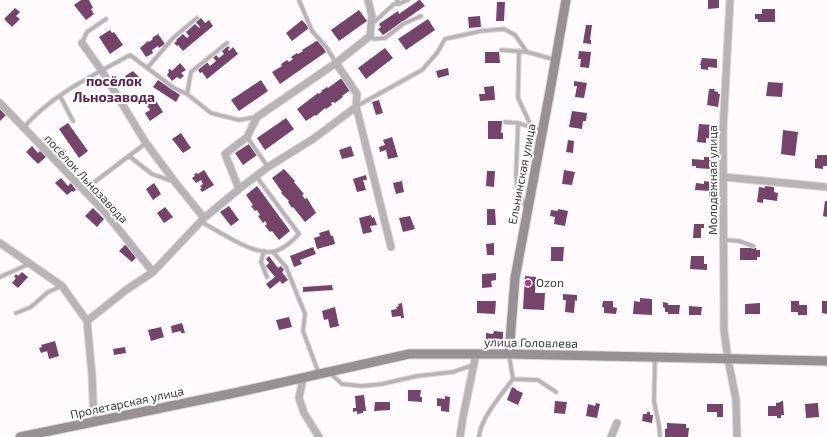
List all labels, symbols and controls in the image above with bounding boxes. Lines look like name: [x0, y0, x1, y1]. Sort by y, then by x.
district label: посёлок Льнозавода: [73, 72, 155, 105]
street label: Ельнинская улица: [504, 122, 539, 226]
street label: Молодёжная улица: [705, 125, 720, 235]
street label: посёлок Льнозавода: [42, 131, 131, 226]
place label: Ozon: [536, 275, 564, 289]
marker: Ozon: [523, 278, 533, 288]
street label: улица Головлева: [484, 334, 578, 351]
street label: Пролетарская улица: [69, 383, 185, 422]

